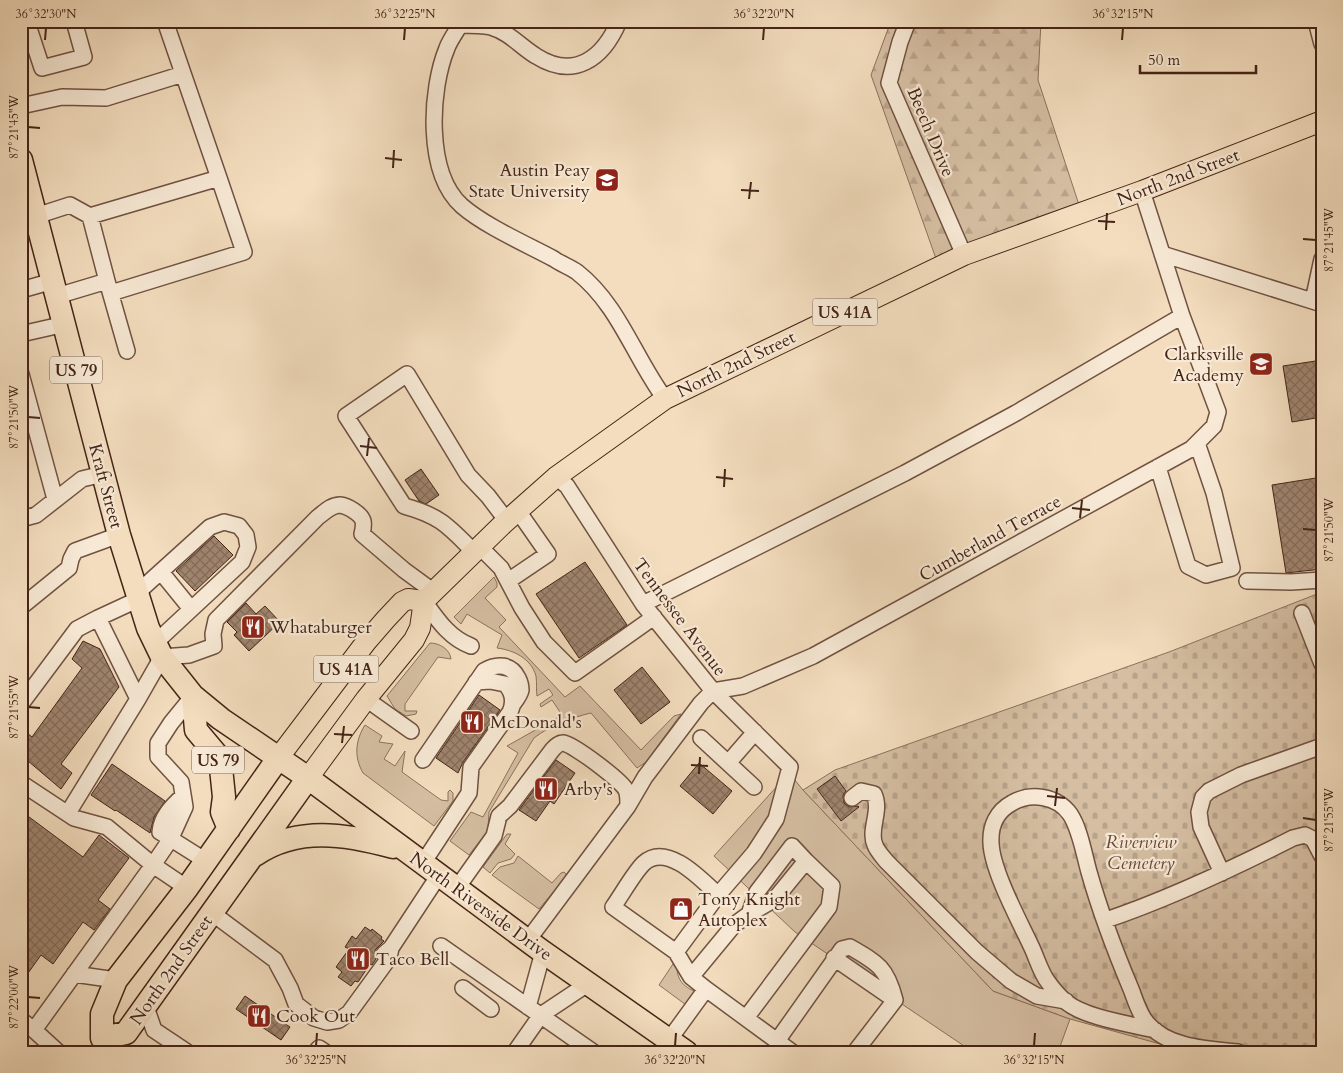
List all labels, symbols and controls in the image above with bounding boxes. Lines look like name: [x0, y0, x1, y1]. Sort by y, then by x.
text: 36°32'30"N: [16, 6, 77, 22]
text: 36°32'25"N: [375, 6, 436, 22]
text: 36°32'20"N: [734, 6, 795, 22]
text: 36°32'15"N: [1093, 6, 1154, 22]
scale bar: [1140, 42, 1257, 74]
text: 50 m: [1148, 50, 1180, 70]
street label: Beech Drive: [900, 84, 961, 181]
text: 87°21'45"W: [6, 94, 22, 159]
street label: North 2nd Street: [1113, 143, 1243, 212]
place label: Austin Peay State University: [469, 158, 590, 204]
school or university icon: Austin Peay State University: [594, 167, 620, 193]
text: 87°21'45"W: [1321, 207, 1337, 272]
road number: US 41A: [812, 298, 878, 326]
street label: North 2nd Street: [673, 325, 800, 404]
place label: Clarksville Academy: [1164, 342, 1244, 388]
school or university icon: Clarksville Academy: [1248, 351, 1274, 377]
road number: US 79: [50, 356, 102, 384]
text: 87°21'50"W: [6, 384, 22, 449]
street label: Kraft Street: [82, 441, 129, 532]
street label: Cumberland Terrace: [915, 489, 1066, 588]
text: 87°21'50"W: [1321, 497, 1337, 562]
street label: Tennessee Avenue: [627, 553, 732, 681]
restaurant icon: Whataburger: [240, 614, 266, 640]
place label: Whataburger: [269, 615, 372, 640]
road number: US 41A: [314, 656, 378, 682]
text: 87°21'55"W: [6, 674, 22, 739]
restaurant icon: McDonald's: [459, 709, 485, 735]
place label: McDonald's: [490, 710, 582, 735]
road number: US 79: [192, 746, 244, 774]
restaurant icon: Arby's: [533, 776, 559, 802]
place label: Arby's: [564, 777, 613, 802]
text: 87°21'55"W: [1321, 787, 1337, 852]
park label: Riverview Cemetery: [1106, 830, 1177, 876]
street label: North Riverside Drive: [404, 846, 557, 967]
place label: Tony Knight Autoplex: [698, 887, 800, 933]
shop icon: Tony Knight Autoplex: [668, 896, 694, 922]
street label: North 2nd Street: [124, 910, 219, 1030]
restaurant icon: Taco Bell: [345, 946, 371, 972]
place label: Taco Bell: [376, 947, 450, 972]
text: 87°22'00"W: [6, 964, 22, 1029]
restaurant icon: Cook Out: [246, 1003, 272, 1029]
place label: Cook Out: [276, 1004, 355, 1029]
text: 36°32'25"N: [286, 1052, 347, 1068]
text: 36°32'20"N: [645, 1052, 706, 1068]
text: 36°32'15"N: [1004, 1052, 1065, 1068]

